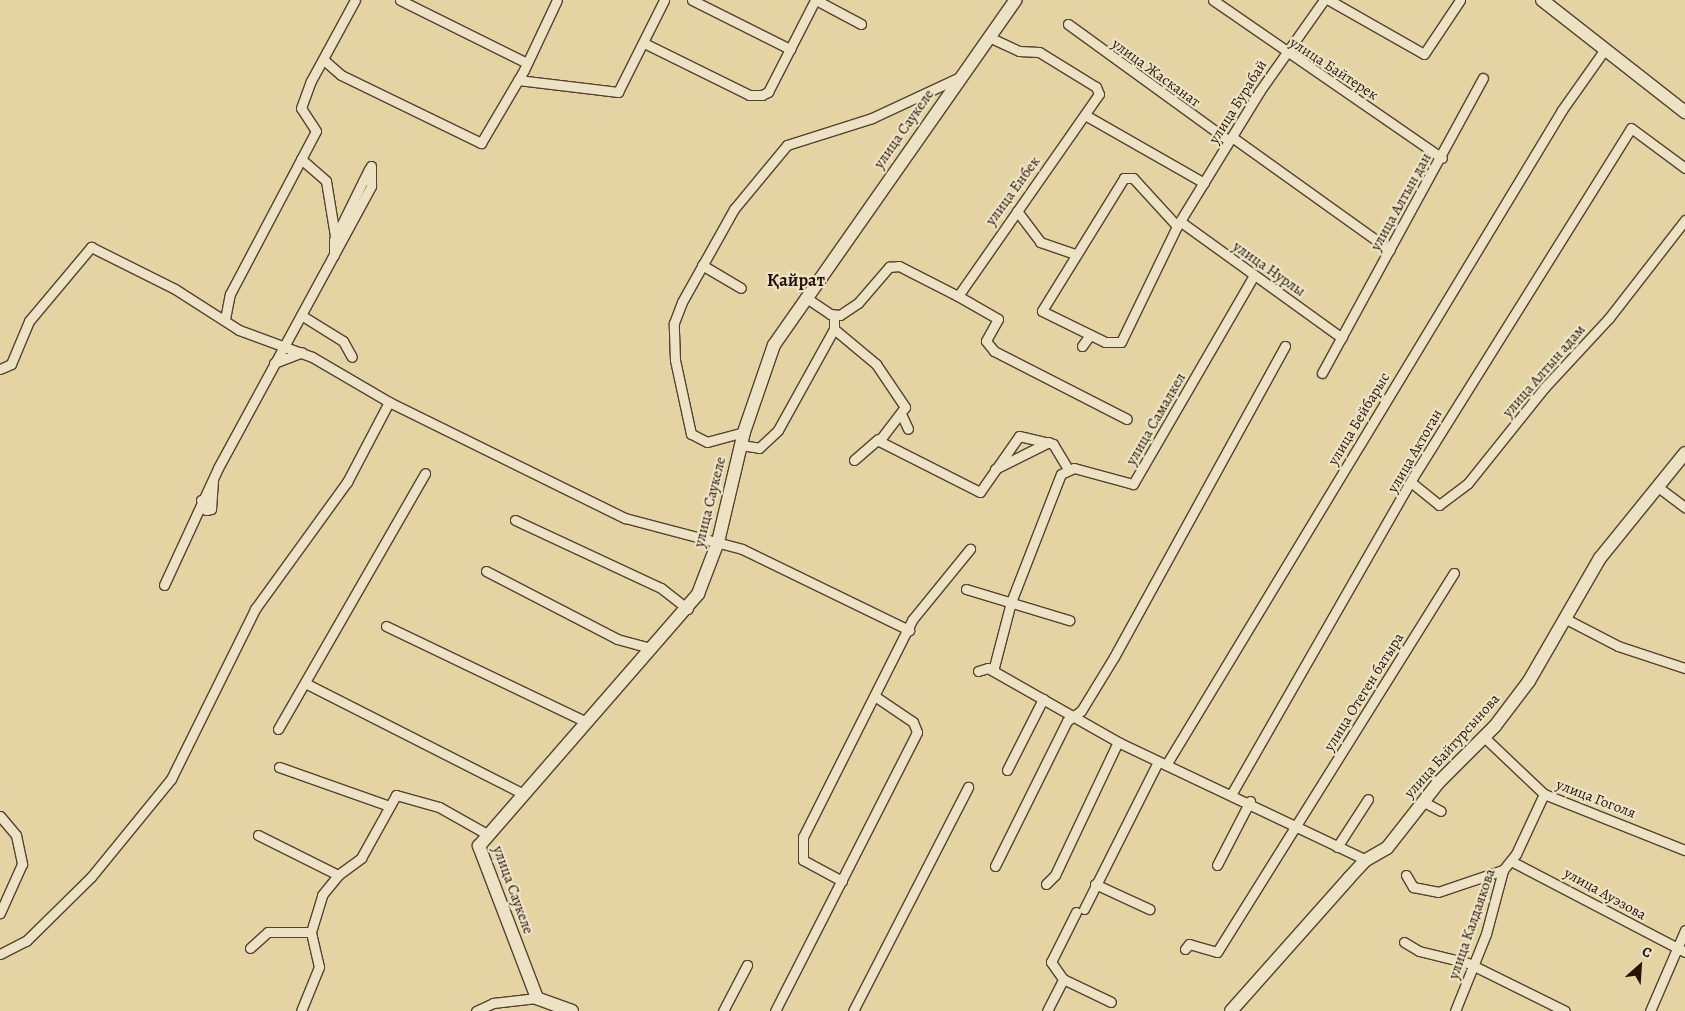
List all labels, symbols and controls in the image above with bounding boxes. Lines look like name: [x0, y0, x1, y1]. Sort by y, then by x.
street label: улица Байтерек: [1286, 34, 1382, 104]
street label: улица Жасканат: [1108, 35, 1204, 111]
street label: улица Бурабай: [1205, 57, 1271, 147]
street label: улица Саукеле: [870, 86, 938, 172]
street label: улица Алтын дан: [1367, 150, 1435, 254]
street label: улица Енбек: [982, 153, 1044, 229]
street label: улица Нурлы: [1229, 237, 1309, 301]
district label: Қайрат: [767, 269, 825, 291]
street label: улица Алтын адам: [1499, 321, 1589, 421]
street label: улица Бейбарыс: [1324, 369, 1394, 469]
street label: улица Самалкел: [1122, 370, 1190, 468]
street label: улица Актоган: [1384, 406, 1446, 496]
street label: улица Саукеле: [690, 455, 730, 549]
street label: улица Отеген батыра: [1320, 629, 1408, 755]
street label: улица Байтурсынова: [1400, 690, 1504, 802]
street label: улица Гоголя: [1554, 776, 1638, 822]
street label: улица Саукеле: [489, 843, 537, 937]
street label: улица Ауэзова: [1561, 864, 1649, 924]
street label: улица Калдаякова: [1445, 866, 1499, 982]
north arrow: [1615, 941, 1665, 991]
text: С: [1639, 942, 1655, 962]

